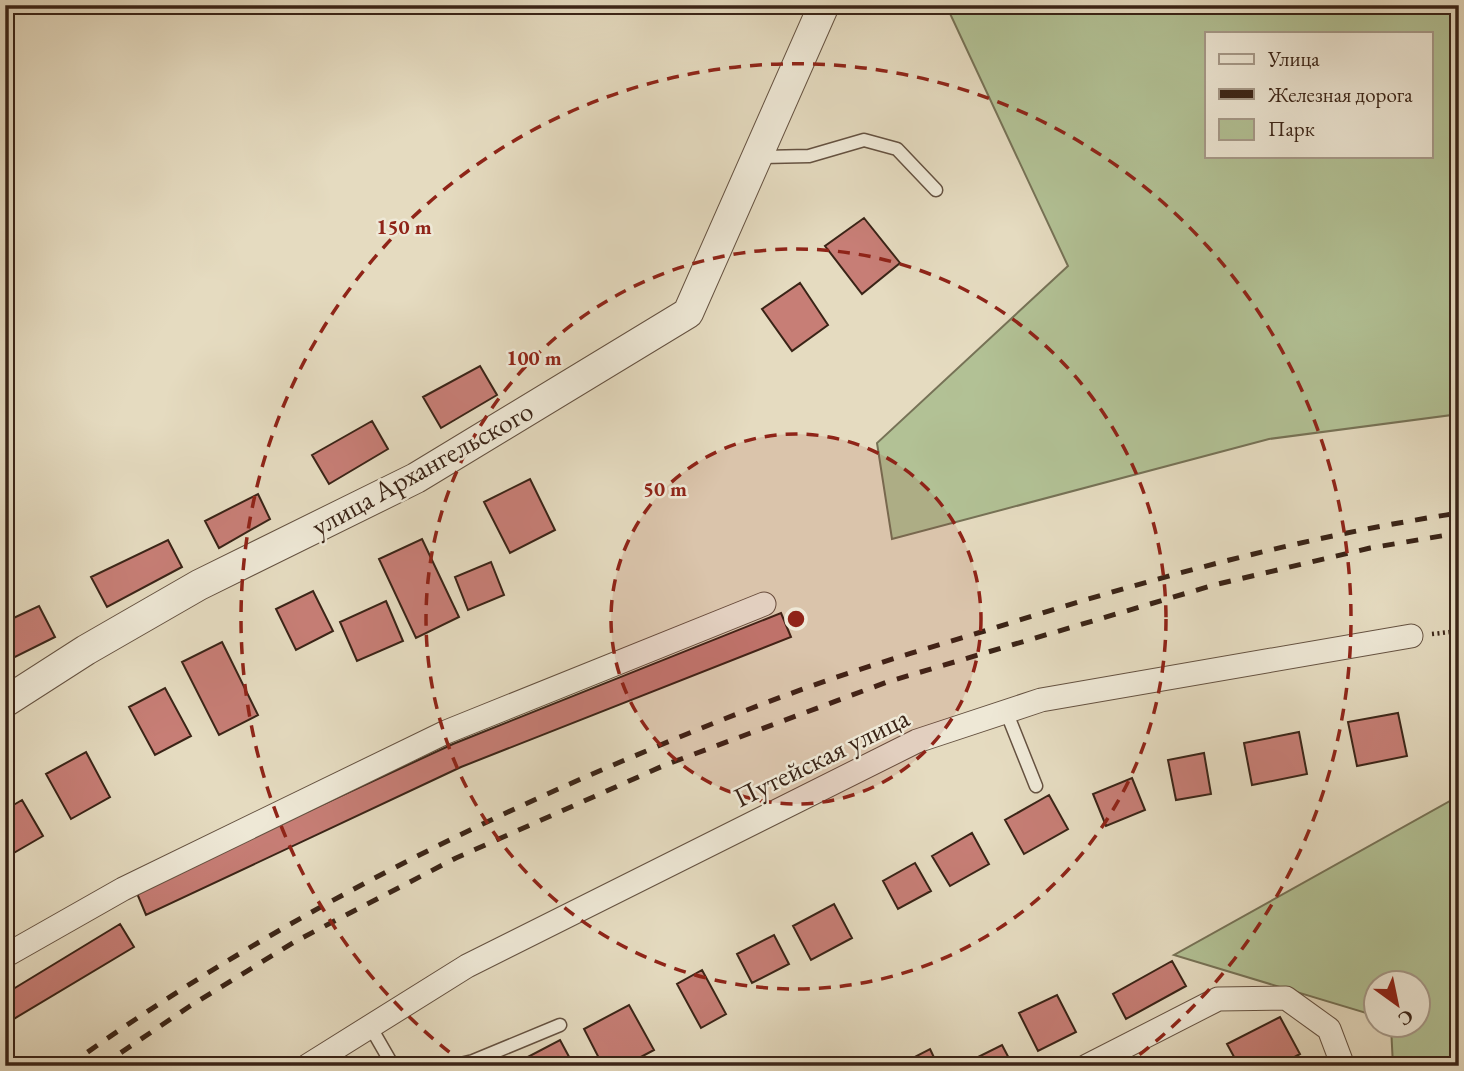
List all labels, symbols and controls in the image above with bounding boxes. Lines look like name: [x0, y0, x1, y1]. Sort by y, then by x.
legend: [1205, 32, 1432, 158]
text: Улица: [1267, 45, 1320, 72]
text: Железная дорога: [1267, 81, 1413, 108]
text: Парк: [1268, 115, 1315, 142]
text: 150 m: [376, 213, 432, 240]
text: 100 m: [506, 344, 562, 371]
street label: улица Архангельского: [305, 392, 539, 544]
text: 50 m: [643, 475, 687, 502]
centre of rings: [784, 607, 808, 631]
street label: Путейская улица: [727, 699, 916, 815]
north arrow: [1362, 970, 1432, 1040]
text: С: [1394, 1004, 1418, 1032]

